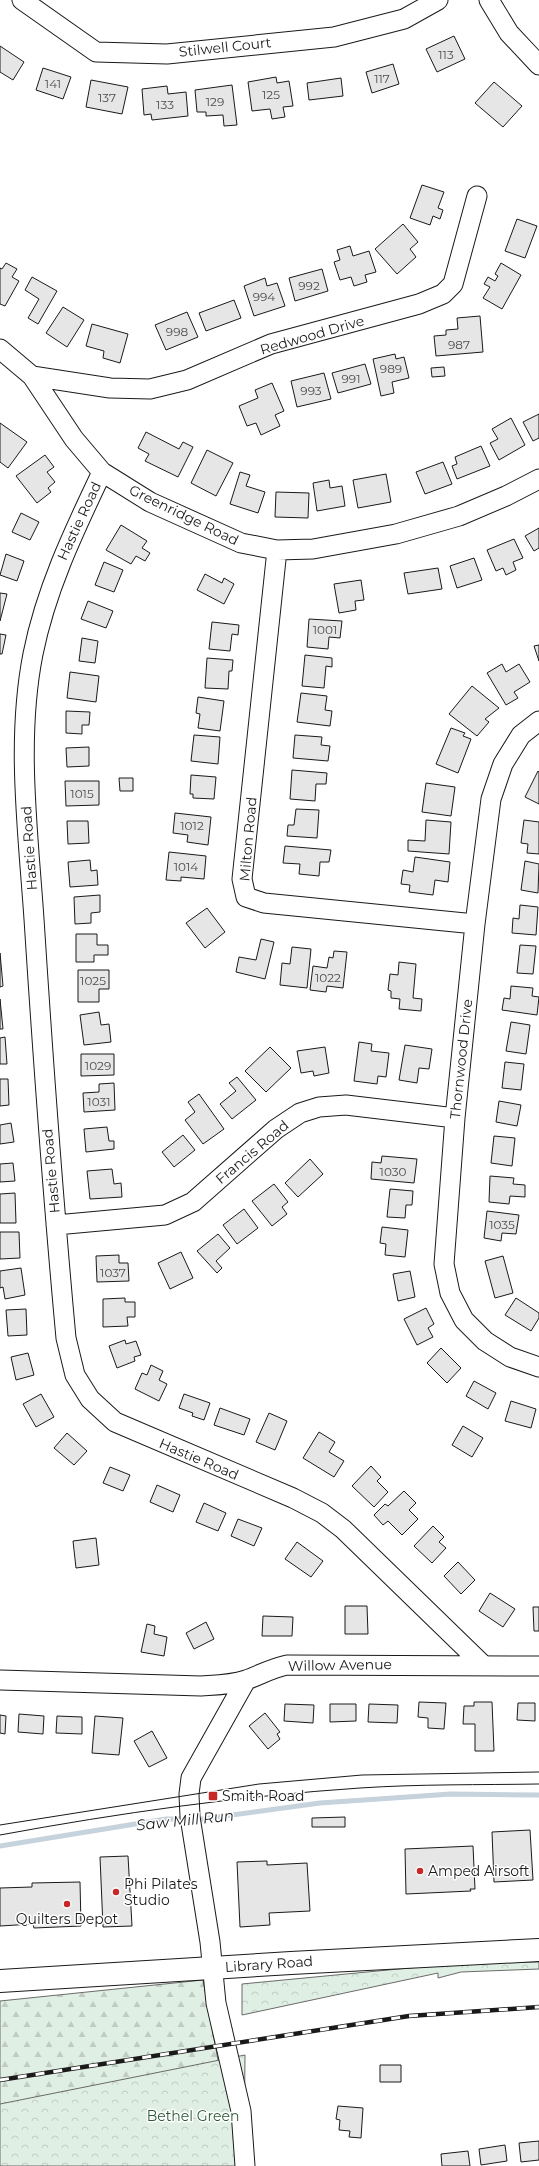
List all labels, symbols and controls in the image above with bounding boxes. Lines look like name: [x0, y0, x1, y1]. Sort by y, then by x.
street label: Stilwell Court: [178, 33, 272, 61]
house number: 113: [438, 47, 454, 62]
house number: 117: [374, 71, 390, 86]
house number: 141: [45, 76, 61, 91]
house number: 125: [262, 87, 280, 102]
house number: 137: [98, 90, 116, 105]
house number: 129: [206, 94, 224, 109]
house number: 133: [156, 97, 174, 112]
house number: 992: [298, 278, 320, 293]
house number: 994: [253, 289, 275, 304]
street label: Redwood Drive: [258, 312, 366, 358]
house number: 998: [166, 324, 188, 339]
house number: 987: [448, 337, 470, 352]
house number: 989: [380, 361, 402, 376]
house number: 991: [342, 371, 360, 386]
house number: 993: [300, 383, 322, 398]
street label: Hastie Road: [53, 479, 105, 563]
street label: Greenridge Road: [126, 481, 242, 549]
house number: 1001: [313, 622, 337, 637]
house number: 1015: [70, 786, 94, 801]
street label: Milton Road: [235, 796, 261, 882]
street label: Hastie Road: [17, 805, 41, 891]
house number: 1012: [180, 818, 204, 833]
house number: 1014: [174, 859, 198, 874]
house number: 1022: [315, 970, 341, 985]
house number: 1025: [80, 973, 106, 988]
street label: Thornwood Drive: [446, 998, 476, 1120]
house number: 1029: [85, 1058, 111, 1073]
house number: 1031: [87, 1094, 111, 1109]
street label: Francis Road: [212, 1116, 292, 1188]
street label: Hastie Road: [38, 1128, 64, 1214]
house number: 1030: [380, 1164, 406, 1179]
house number: 1035: [489, 1217, 515, 1232]
house number: 1037: [100, 1265, 126, 1280]
street label: Hastie Road: [157, 1434, 241, 1484]
street label: Willow Avenue: [288, 1655, 392, 1675]
place label: Smith Road: [222, 1787, 305, 1805]
marker: Smith Road: [207, 1790, 219, 1802]
water label: Saw Mill Run: [135, 1805, 235, 1835]
place label: Amped Airsoft: [428, 1862, 530, 1880]
marker: Amped Airsoft: [415, 1866, 425, 1876]
place label: Phi Pilates Studio: [124, 1875, 198, 1909]
marker: Phi Pilates Studio: [111, 1887, 121, 1897]
marker: Quilters Depot: [62, 1899, 72, 1909]
place label: Quilters Depot: [16, 1910, 119, 1928]
street label: Library Road: [224, 1952, 314, 1976]
park label: Bethel Green: [147, 2107, 239, 2125]

